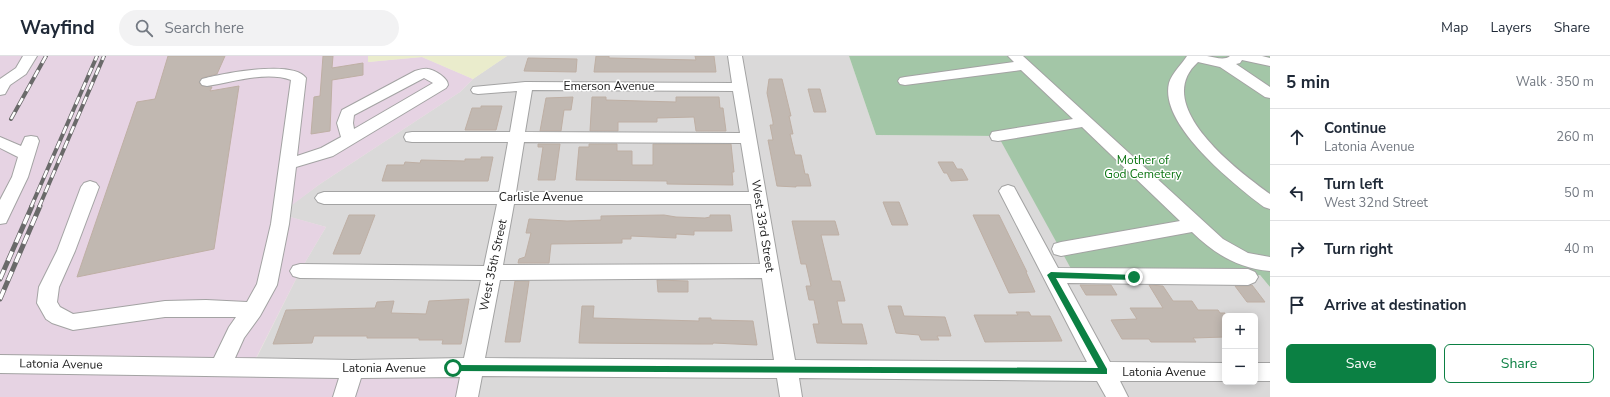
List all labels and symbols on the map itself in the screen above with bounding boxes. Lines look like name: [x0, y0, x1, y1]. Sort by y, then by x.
street label: Emerson Avenue: [563, 78, 655, 94]
park label: Mother of God Cemetery: [1104, 152, 1183, 182]
street label: West 33rd Street: [748, 179, 778, 274]
street label: Carlisle Avenue: [499, 189, 583, 205]
street label: West 35th Street: [475, 217, 511, 312]
route end: [1125, 268, 1143, 286]
street label: Latonia Avenue: [19, 355, 103, 373]
route start: [444, 359, 462, 377]
street label: Latonia Avenue: [342, 360, 426, 376]
street label: Latonia Avenue: [1122, 364, 1206, 380]

